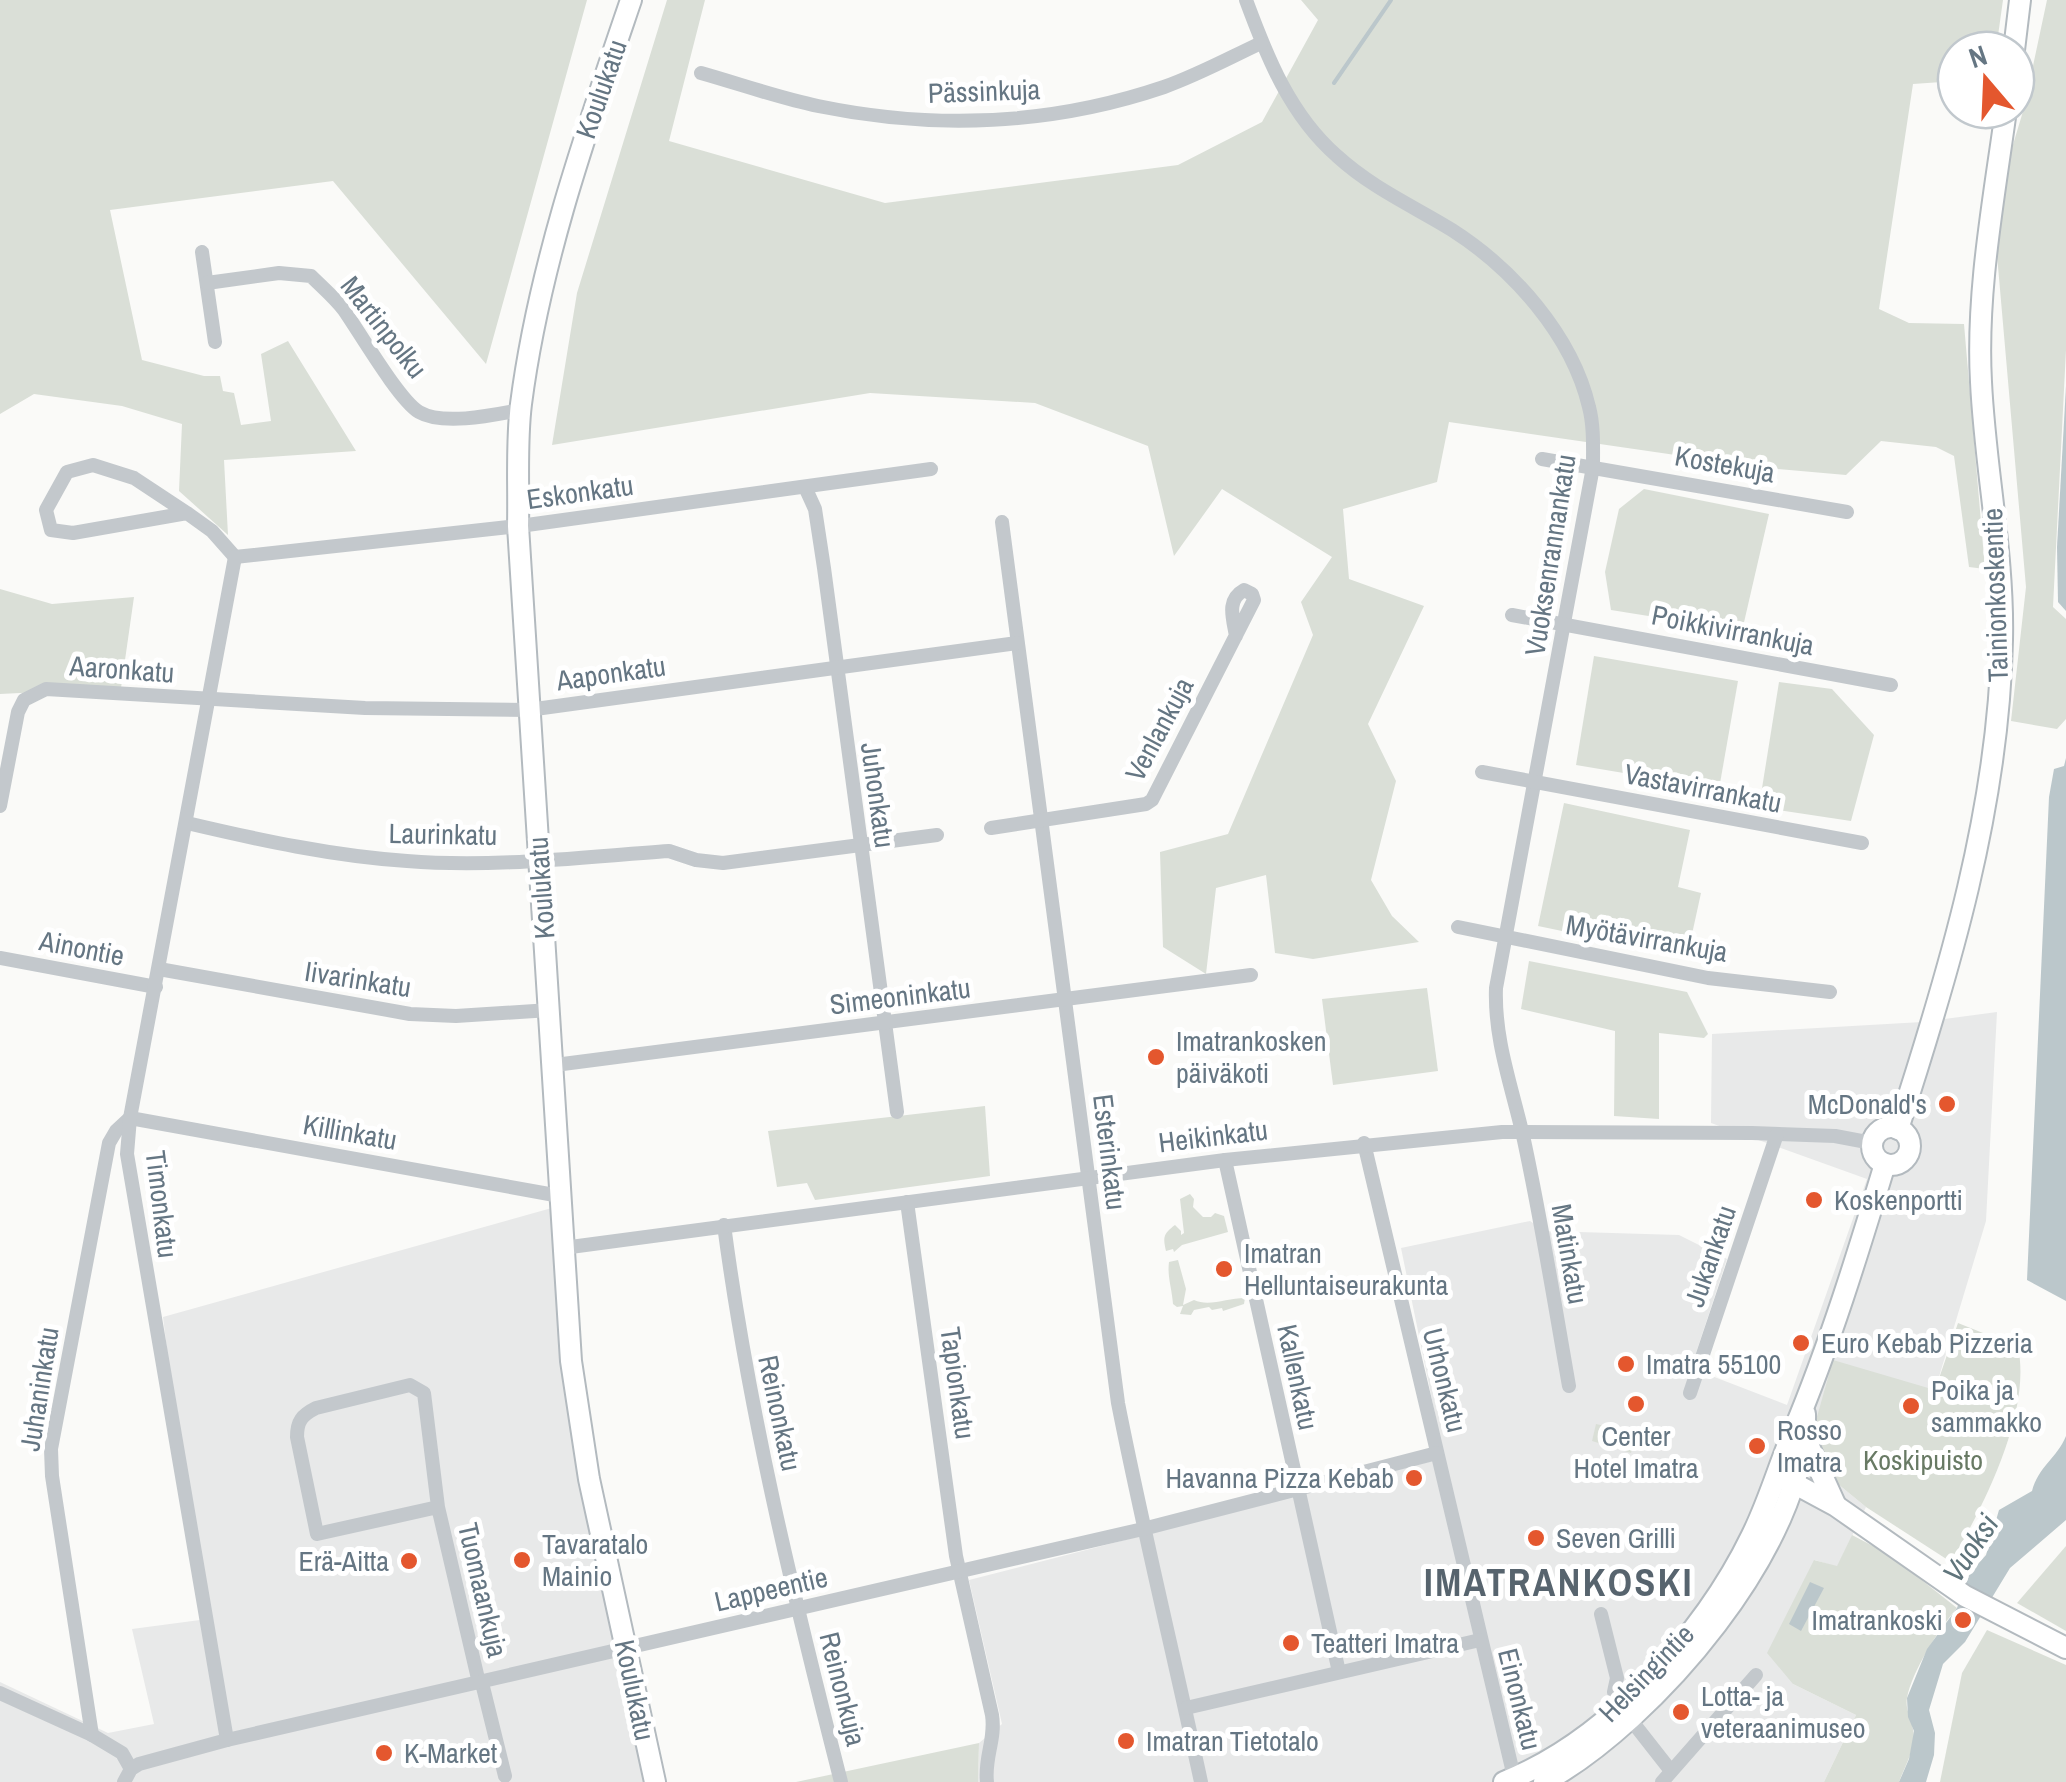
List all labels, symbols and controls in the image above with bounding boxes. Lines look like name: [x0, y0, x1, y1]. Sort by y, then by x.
north arrow: [1936, 30, 2036, 130]
street label: Koulukatu: [566, 35, 636, 143]
text: N: [1964, 36, 1992, 77]
street label: Pässinkuja: [927, 70, 1041, 112]
street label: Martinpolku: [332, 268, 436, 386]
street label: Kostekuja: [1672, 437, 1778, 492]
street label: Vuoksenrannankatu: [1515, 452, 1585, 658]
street label: Eskonkatu: [524, 466, 636, 518]
street label: Tainionkoskentie: [1973, 507, 2017, 683]
street label: Poikkivirrankuja: [1649, 596, 1818, 664]
street label: Aaronkatu: [67, 646, 176, 692]
street label: Aaponkatu: [553, 647, 668, 700]
street label: Venlankuja: [1116, 670, 1202, 788]
street label: Juhonkatu: [852, 740, 904, 850]
street label: Vastavirrankatu: [1621, 754, 1785, 822]
street label: Laurinkatu: [388, 814, 498, 854]
street label: Koulukatu: [518, 836, 564, 940]
street label: Myötävirrankuja: [1563, 905, 1731, 971]
street label: Ainontie: [35, 921, 128, 975]
street label: Iivarinkatu: [302, 952, 414, 1006]
street label: Simeoninkatu: [827, 969, 973, 1023]
place label: Imatrankosken päiväkoti: [1176, 1022, 1327, 1092]
marker: Imatrankosken päiväkoti: [1145, 1046, 1167, 1068]
place label: McDonald's: [1808, 1085, 1927, 1123]
street label: Esterinkatu: [1084, 1092, 1136, 1212]
marker: McDonald's: [1936, 1093, 1958, 1115]
street label: Killinkatu: [300, 1105, 400, 1159]
street label: Heikinkatu: [1156, 1110, 1270, 1162]
street label: Timonkatu: [137, 1148, 187, 1260]
place label: Koskenportti: [1834, 1181, 1963, 1219]
marker: Koskenportti: [1803, 1189, 1825, 1211]
street label: Jukankatu: [1675, 1200, 1745, 1312]
street label: Matinkatu: [1543, 1201, 1597, 1307]
place label: Imatran Helluntaiseurakunta: [1244, 1234, 1448, 1304]
marker: Imatran Helluntaiseurakunta: [1213, 1258, 1235, 1280]
street label: Kallenkatu: [1268, 1321, 1328, 1433]
street label: Juhaninkatu: [10, 1324, 68, 1454]
street label: Urhonkatu: [1414, 1324, 1476, 1436]
place label: Euro Kebab Pizzeria: [1821, 1324, 2033, 1362]
street label: Tapionkatu: [931, 1325, 985, 1441]
marker: Euro Kebab Pizzeria: [1790, 1332, 1812, 1354]
place label: Imatra 55100: [1646, 1345, 1781, 1383]
street label: Reinonkatu: [749, 1352, 811, 1474]
marker: Imatra 55100: [1615, 1353, 1637, 1375]
place label: Poika ja sammakko: [1931, 1371, 2042, 1441]
marker: Center Hotel Imatra: [1625, 1393, 1647, 1415]
marker: Poika ja sammakko: [1900, 1395, 1922, 1417]
place label: Rosso Imatra: [1777, 1411, 1842, 1481]
place label: Center Hotel Imatra: [1573, 1417, 1699, 1487]
marker: Rosso Imatra: [1746, 1435, 1768, 1457]
park label: Koskipuisto: [1863, 1441, 1983, 1479]
place label: Havanna Pizza Kebab: [1166, 1459, 1394, 1497]
marker: Havanna Pizza Kebab: [1403, 1467, 1425, 1489]
water label: Vuoksi: [1933, 1506, 2007, 1590]
street label: Tuomaankuja: [449, 1519, 517, 1661]
place label: Seven Grilli: [1556, 1519, 1676, 1557]
place label: Tavaratalo Mainio: [542, 1525, 648, 1595]
marker: Seven Grilli: [1525, 1527, 1547, 1549]
place label: Erä-Aitta: [298, 1542, 389, 1580]
marker: Tavaratalo Mainio: [511, 1549, 533, 1571]
marker: Erä-Aitta: [398, 1550, 420, 1572]
district label: IMATRANKOSKI: [1424, 1557, 1694, 1608]
street label: Lappeentie: [711, 1558, 831, 1620]
place label: Imatrankoski: [1812, 1601, 1943, 1639]
marker: Imatrankoski: [1952, 1609, 1974, 1631]
street label: Helsingintie: [1590, 1616, 1702, 1730]
place label: Teatteri Imatra: [1311, 1624, 1459, 1662]
street label: Reinonkuja: [811, 1628, 876, 1750]
marker: Teatteri Imatra: [1280, 1632, 1302, 1654]
street label: Koulukatu: [606, 1636, 664, 1744]
street label: Einonkatu: [1489, 1644, 1551, 1754]
place label: Lotta- ja veteraanimuseo: [1701, 1677, 1866, 1747]
marker: Lotta- ja veteraanimuseo: [1670, 1701, 1692, 1723]
place label: Imatran Tietotalo: [1146, 1722, 1319, 1760]
marker: Imatran Tietotalo: [1115, 1730, 1137, 1752]
place label: K-Market: [404, 1734, 497, 1772]
marker: K-Market: [373, 1742, 395, 1764]

